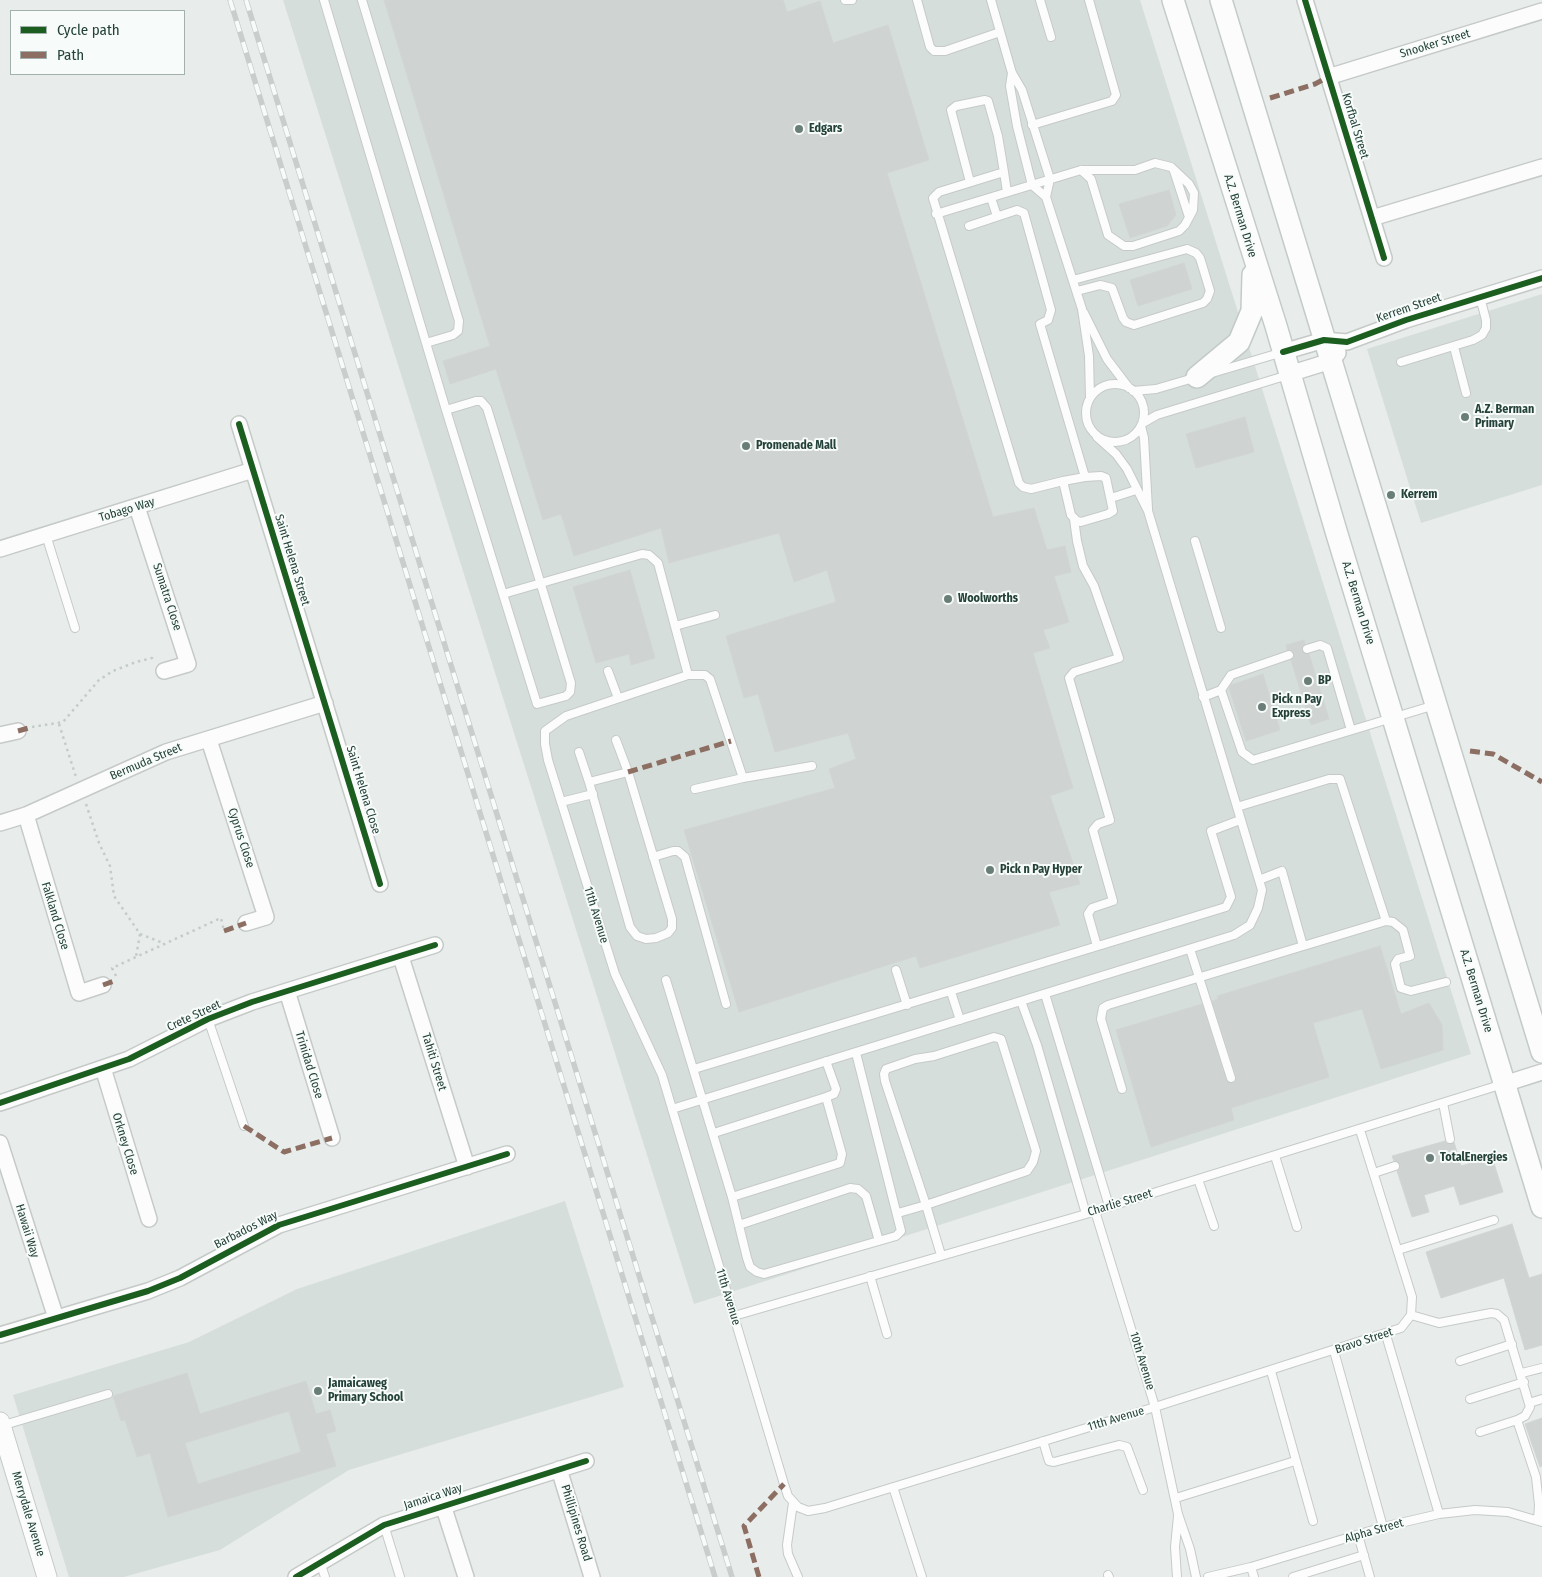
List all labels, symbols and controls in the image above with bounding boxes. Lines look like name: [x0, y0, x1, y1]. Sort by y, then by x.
legend: [10, 10, 185, 75]
text: Cycle path: [57, 21, 120, 39]
street label: Snooker Street: [1398, 26, 1472, 62]
text: Path: [57, 46, 84, 64]
street label: Korfbal Street: [1338, 91, 1372, 161]
place label: Edgars: [809, 122, 842, 136]
marker: Edgars: [793, 123, 805, 135]
street label: A.Z. Berman Drive: [1220, 173, 1260, 259]
street label: Kerrem Street: [1375, 290, 1443, 326]
place label: A.Z. Berman Primary: [1475, 403, 1534, 431]
marker: A.Z. Berman Primary: [1459, 411, 1471, 423]
place label: Promenade Mall: [756, 439, 836, 453]
marker: Promenade Mall: [740, 440, 752, 452]
place label: Kerrem: [1401, 488, 1438, 502]
marker: Kerrem: [1385, 489, 1397, 501]
street label: Tobago Way: [97, 495, 157, 525]
street label: Saint Helena Street: [271, 513, 313, 607]
street label: A.Z. Berman Drive: [1338, 560, 1378, 646]
street label: Sumatra Close: [149, 561, 185, 633]
place label: Woolworths: [958, 592, 1018, 606]
marker: Woolworths: [942, 593, 954, 605]
place label: BP: [1318, 674, 1331, 688]
marker: BP: [1302, 675, 1314, 687]
place label: Pick n Pay Express: [1272, 693, 1322, 721]
marker: Pick n Pay Express: [1256, 701, 1268, 713]
street label: Bermuda Street: [108, 740, 184, 784]
street label: Saint Helena Close: [343, 744, 383, 836]
street label: Cyprus Close: [225, 806, 257, 870]
place label: Pick n Pay Hyper: [1000, 863, 1082, 877]
marker: Pick n Pay Hyper: [984, 864, 996, 876]
street label: Falkland Close: [38, 880, 72, 952]
street label: 11th Avenue: [581, 885, 611, 945]
street label: A.Z. Berman Drive: [1456, 948, 1496, 1034]
street label: Crete Street: [165, 997, 223, 1035]
street label: Trinidad Close: [292, 1030, 326, 1100]
street label: Tahiti Street: [418, 1031, 450, 1093]
street label: Orkney Close: [109, 1111, 141, 1177]
place label: TotalEnergies: [1440, 1151, 1507, 1165]
marker: TotalEnergies: [1424, 1152, 1436, 1164]
street label: Charlie Street: [1086, 1186, 1154, 1220]
street label: Hawaii Way: [12, 1202, 42, 1260]
street label: Barbados Way: [212, 1208, 280, 1252]
street label: 11th Avenue: [713, 1267, 743, 1327]
street label: Bravo Street: [1333, 1325, 1395, 1357]
street label: 10th Avenue: [1126, 1330, 1158, 1392]
place label: Jamaicaweg Primary School: [328, 1377, 403, 1405]
marker: Jamaicaweg Primary School: [312, 1385, 324, 1397]
street label: 11th Avenue: [1086, 1404, 1146, 1434]
street label: Merrydale Avenue: [8, 1470, 48, 1558]
street label: Jamaica Way: [402, 1481, 464, 1513]
street label: Phillipines Road: [558, 1483, 594, 1563]
street label: Alpha Street: [1343, 1516, 1405, 1546]

